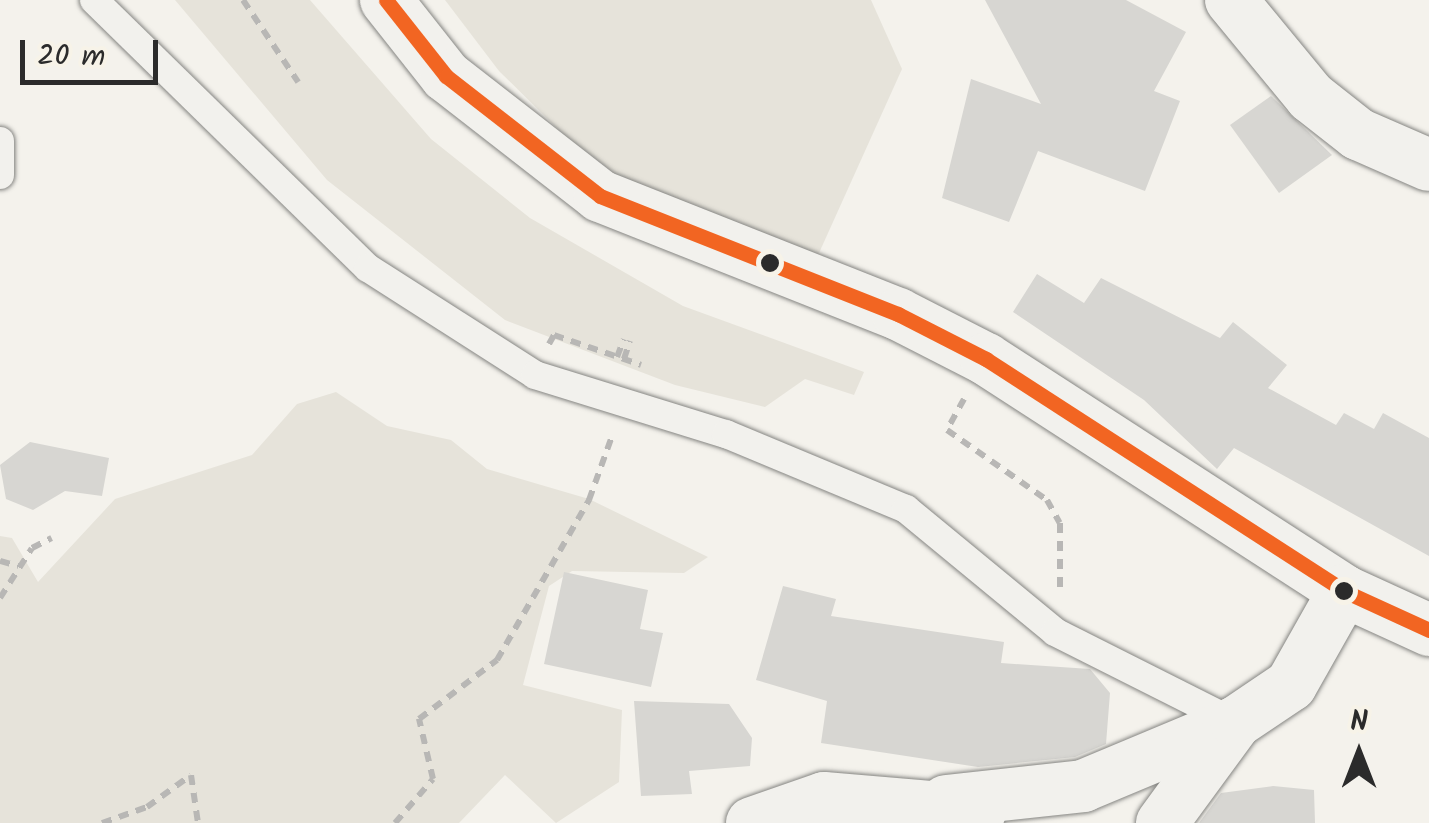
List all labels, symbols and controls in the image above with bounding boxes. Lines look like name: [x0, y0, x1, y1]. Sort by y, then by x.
scale bar: [25, 20, 162, 82]
text: 20 m: [37, 33, 105, 81]
unlabelled marker: [760, 253, 780, 273]
unlabelled marker: [1334, 581, 1354, 601]
text: N: [1350, 700, 1368, 745]
north arrow: [1309, 703, 1409, 803]

